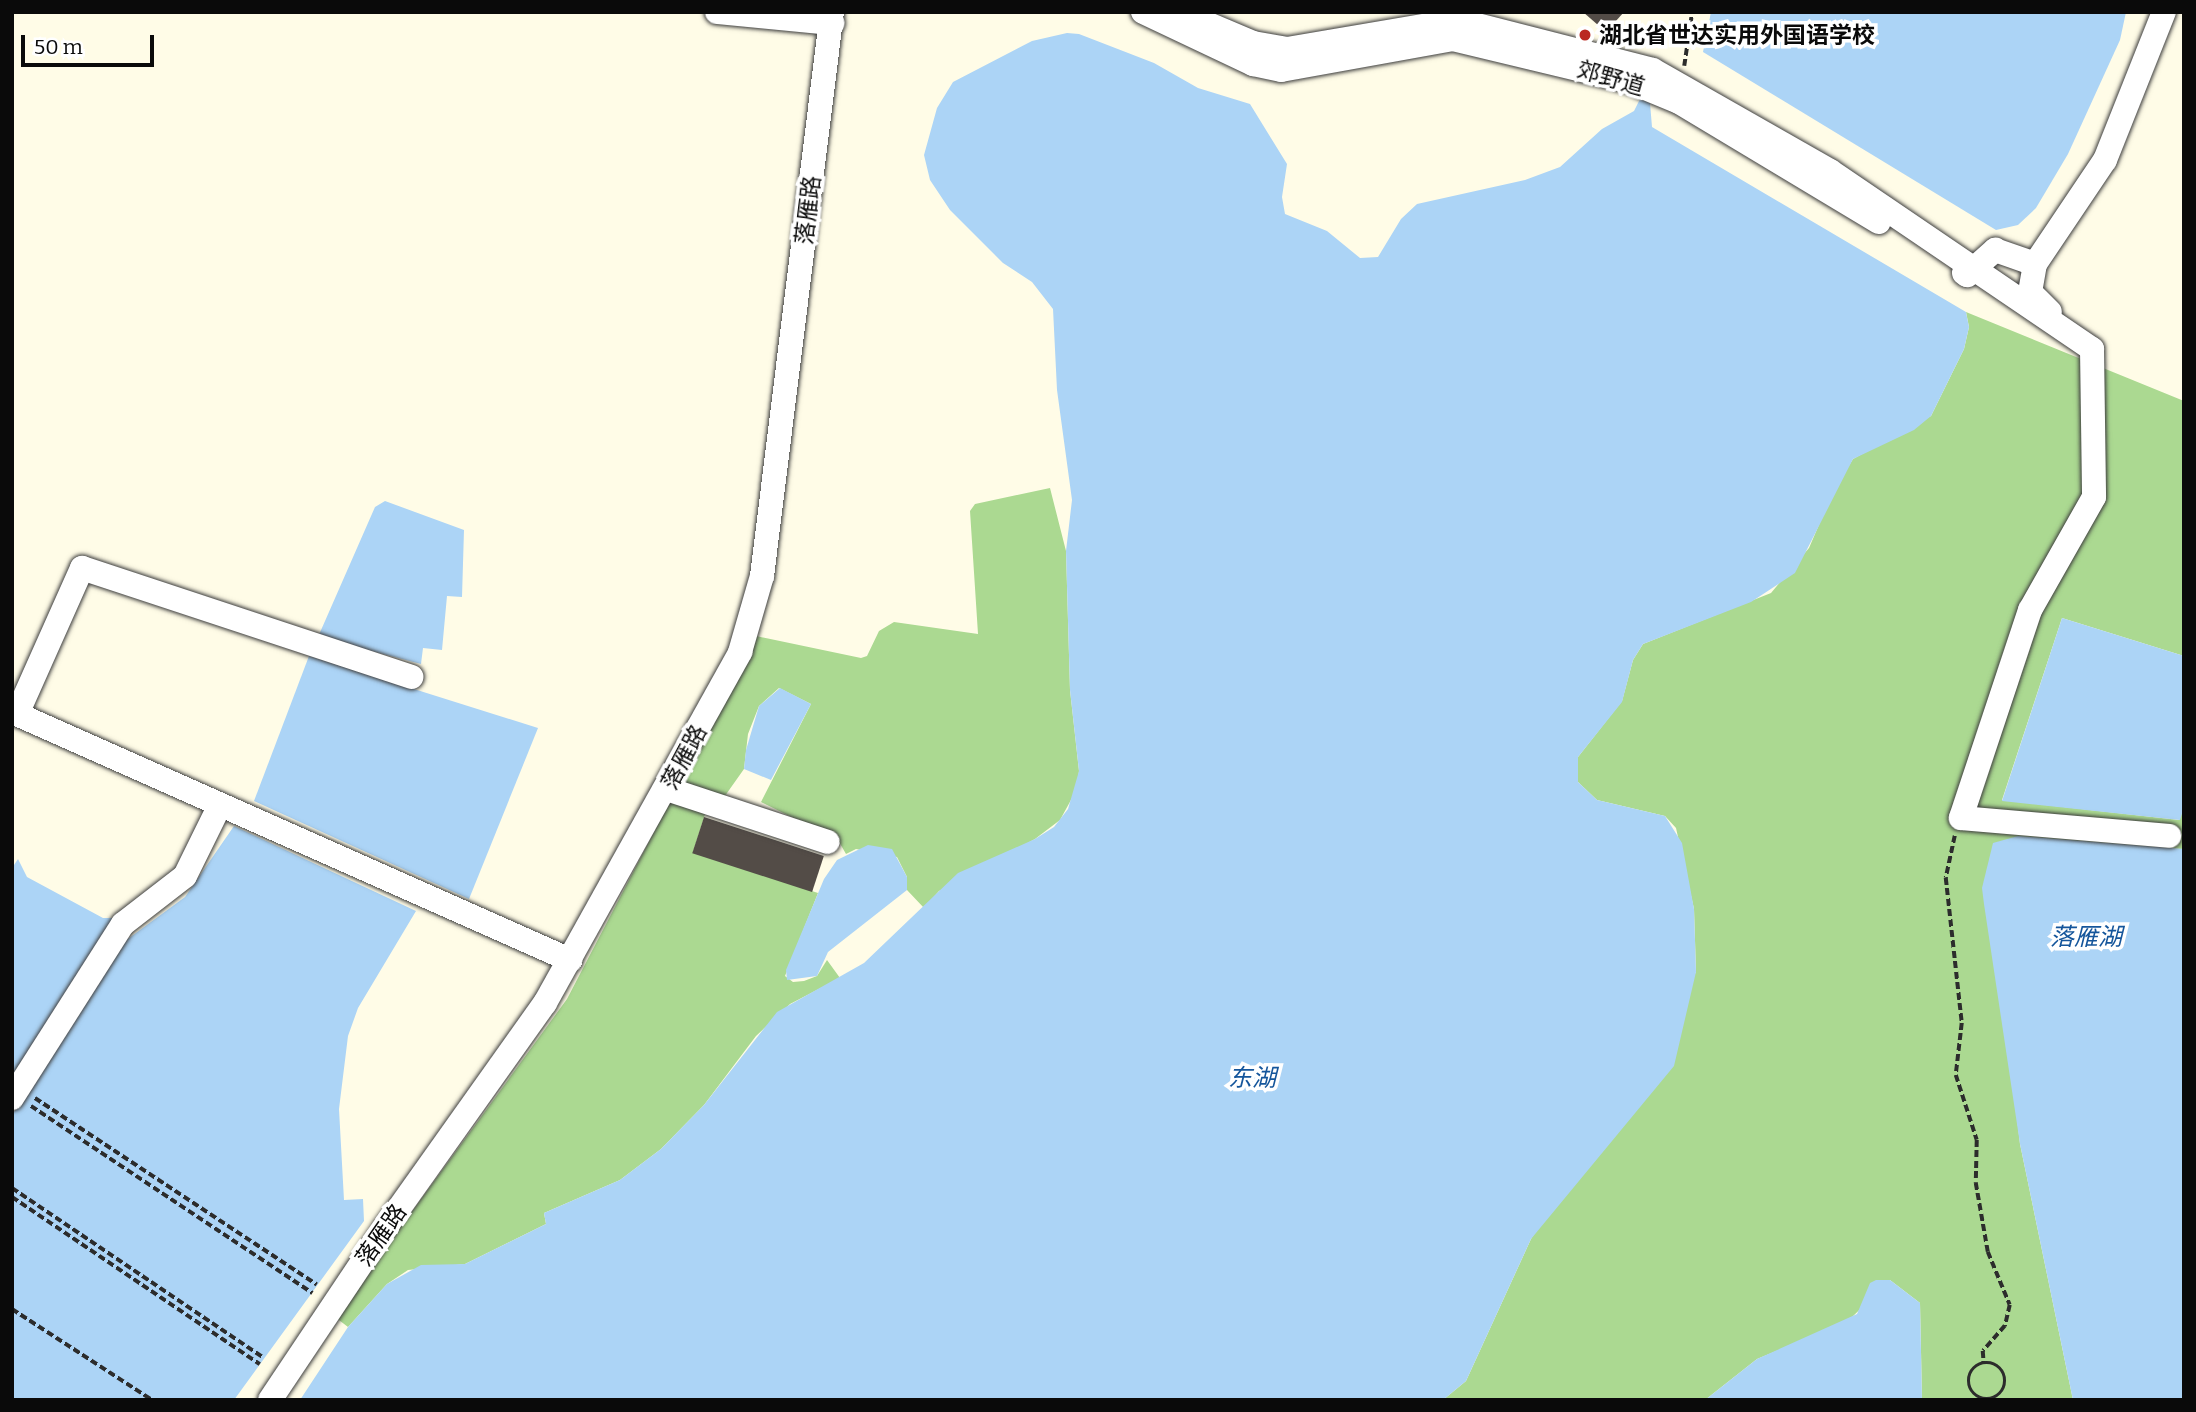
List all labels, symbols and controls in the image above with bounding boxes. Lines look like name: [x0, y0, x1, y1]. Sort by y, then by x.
scale bar: [24, 21, 158, 65]
place label: 湖北省世达实用外国语学校: [1599, 21, 1875, 49]
marker: 湖北省世达实用外国语学校: [1577, 27, 1593, 43]
text: 50 m: [34, 34, 83, 60]
street label: 郊野道: [1574, 55, 1648, 101]
street label: 落雁路: [790, 174, 826, 246]
street label: 落雁路: [656, 720, 712, 794]
water label: 落雁湖: [2050, 924, 2122, 952]
water label: 东湖: [1228, 1065, 1276, 1093]
street label: 落雁路: [350, 1199, 412, 1271]

